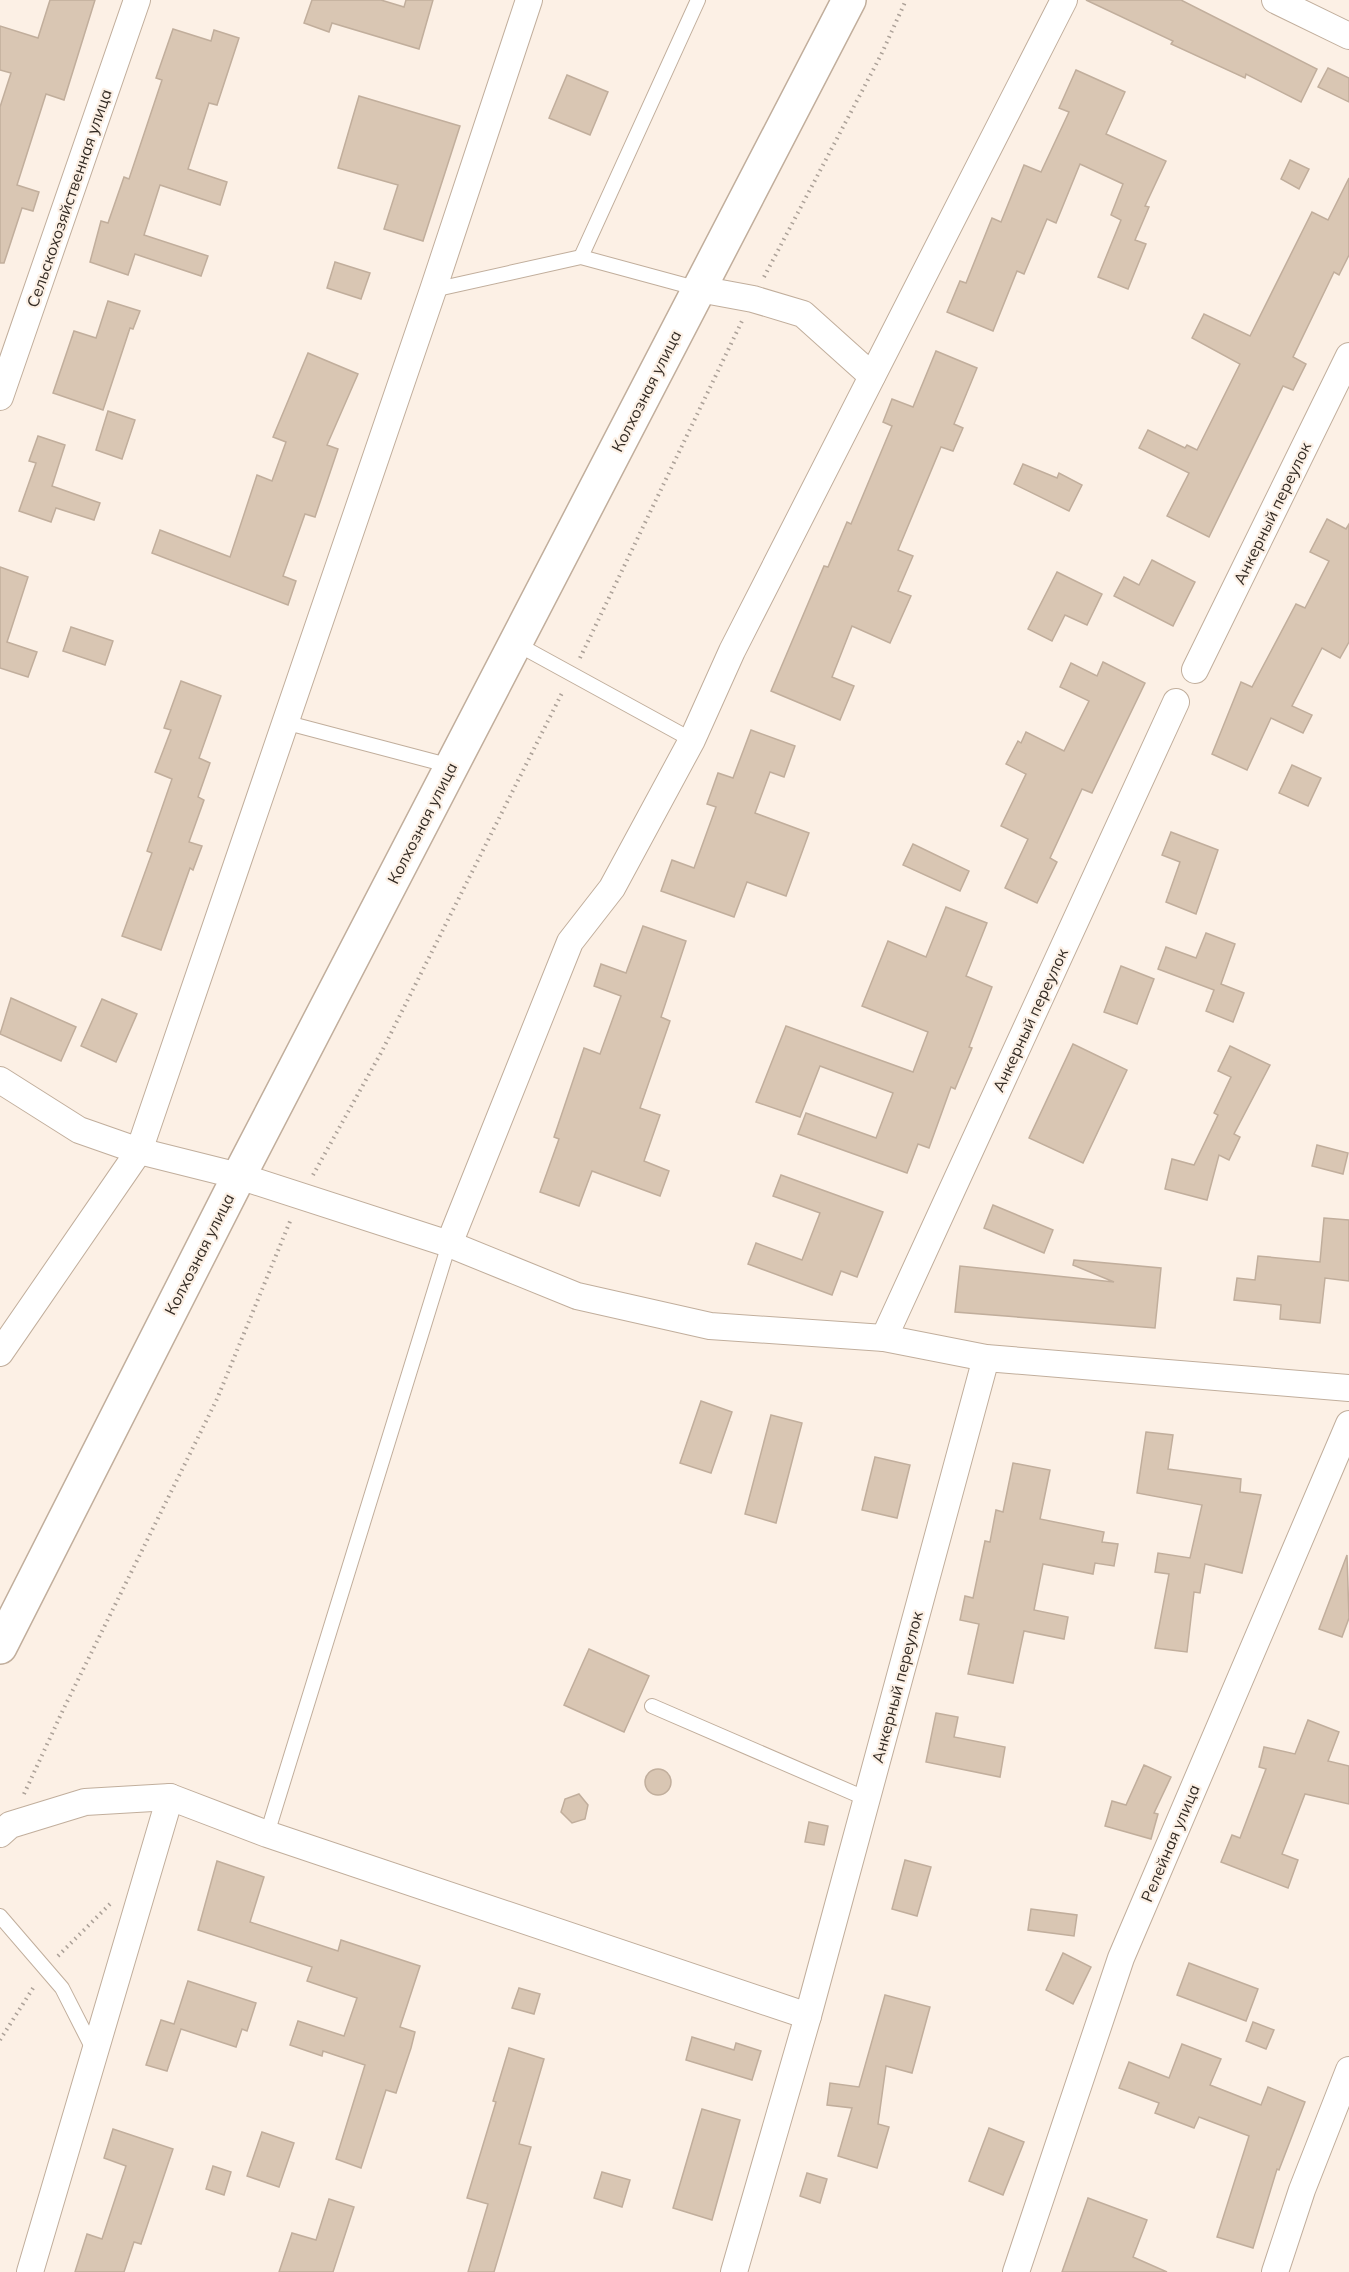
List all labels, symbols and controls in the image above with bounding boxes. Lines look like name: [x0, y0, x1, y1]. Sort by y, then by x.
street label: Сельскохозяйственная улица: [22, 86, 116, 310]
street label: Колхозная улица: [607, 327, 685, 455]
street label: Анкерный переулок: [1229, 438, 1315, 588]
street label: Колхозная улица: [383, 759, 461, 887]
street label: Анкерный переулок: [988, 945, 1072, 1095]
street label: Колхозная улица: [160, 1190, 238, 1318]
street label: Анкерный переулок: [867, 1609, 927, 1765]
street label: Релейная улица: [1136, 1781, 1204, 1905]

